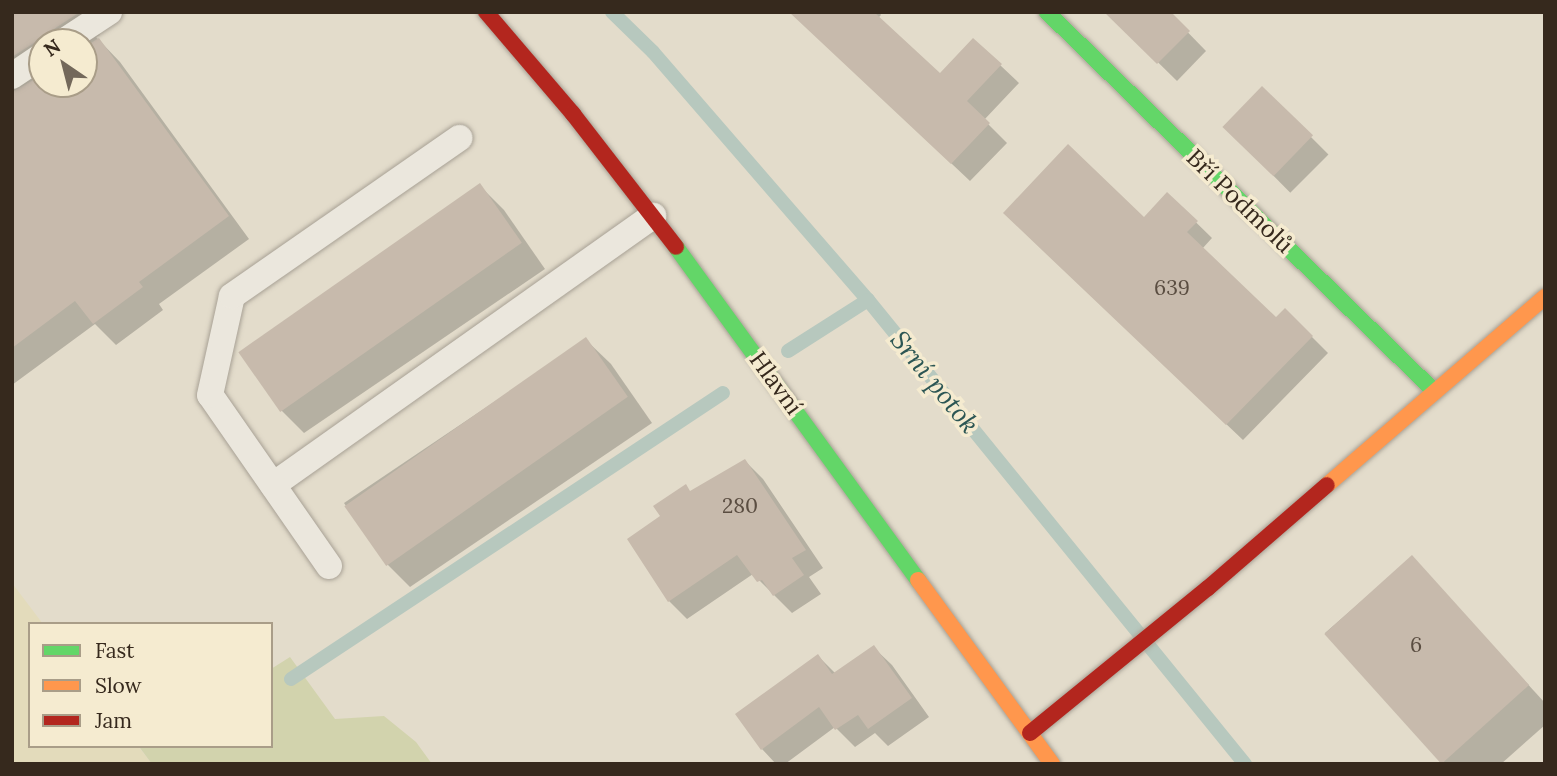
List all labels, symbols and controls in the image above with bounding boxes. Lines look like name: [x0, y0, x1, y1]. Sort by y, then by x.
north arrow: [28, 28, 98, 98]
text: N: [39, 33, 65, 61]
street label: Bří Podmolů: [1181, 143, 1299, 259]
house number: 639: [1154, 275, 1190, 301]
water label: Srní potok: [884, 324, 986, 440]
street label: Hlavní: [744, 346, 808, 420]
house number: 280: [722, 493, 758, 519]
legend: [28, 622, 273, 748]
house number: 6: [1410, 632, 1422, 658]
text: Fast: [95, 637, 134, 664]
text: Slow: [95, 672, 142, 699]
text: Jam: [95, 707, 132, 734]

